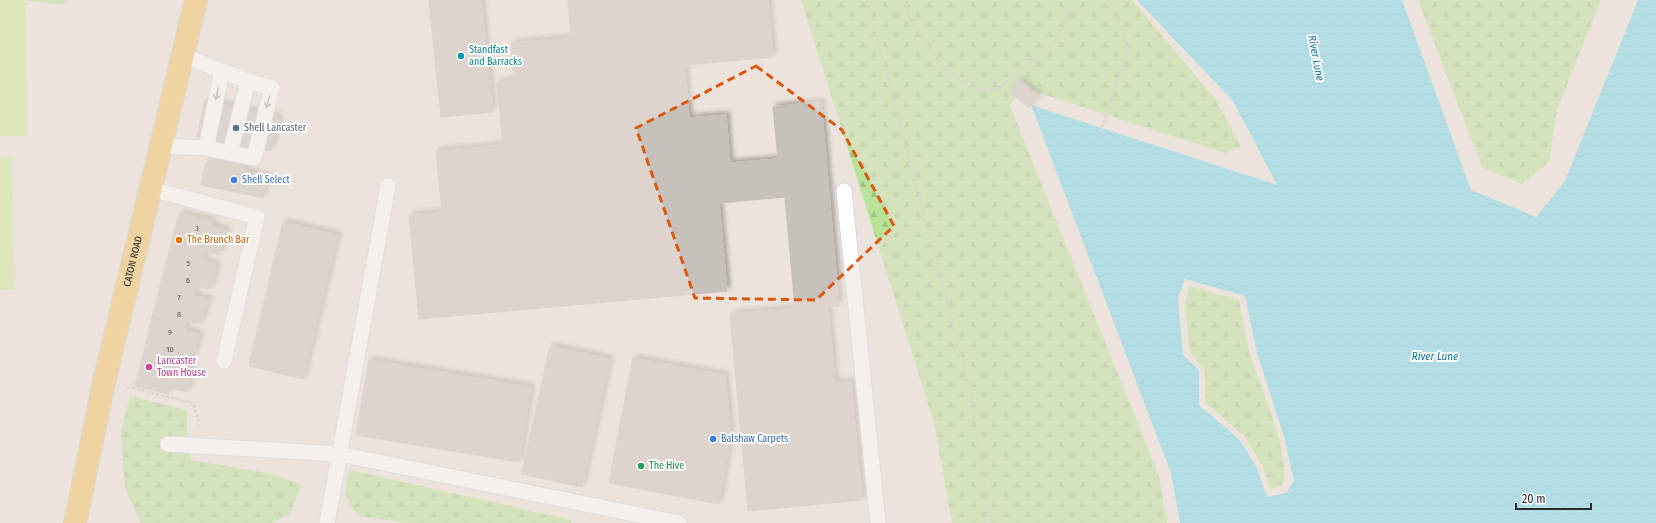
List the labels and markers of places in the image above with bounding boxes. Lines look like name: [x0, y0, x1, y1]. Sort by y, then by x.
place label: Standfast and Barracks: [469, 44, 522, 68]
marker: Standfast and Barracks: [456, 51, 466, 61]
place label: Shell Lancaster: [244, 122, 307, 134]
marker: Shell Lancaster: [231, 123, 241, 133]
place label: Shell Select: [242, 174, 291, 186]
marker: Shell Select: [229, 175, 239, 185]
place label: The Brunch Bar: [187, 234, 250, 246]
marker: The Brunch Bar: [174, 235, 184, 245]
place label: Lancaster Town House: [157, 355, 206, 379]
marker: Lancaster Town House: [144, 362, 154, 372]
place label: Balshaw Carpets: [721, 433, 788, 445]
marker: Balshaw Carpets: [708, 434, 718, 444]
place label: The Hive: [649, 460, 684, 472]
marker: The Hive: [636, 461, 646, 471]

